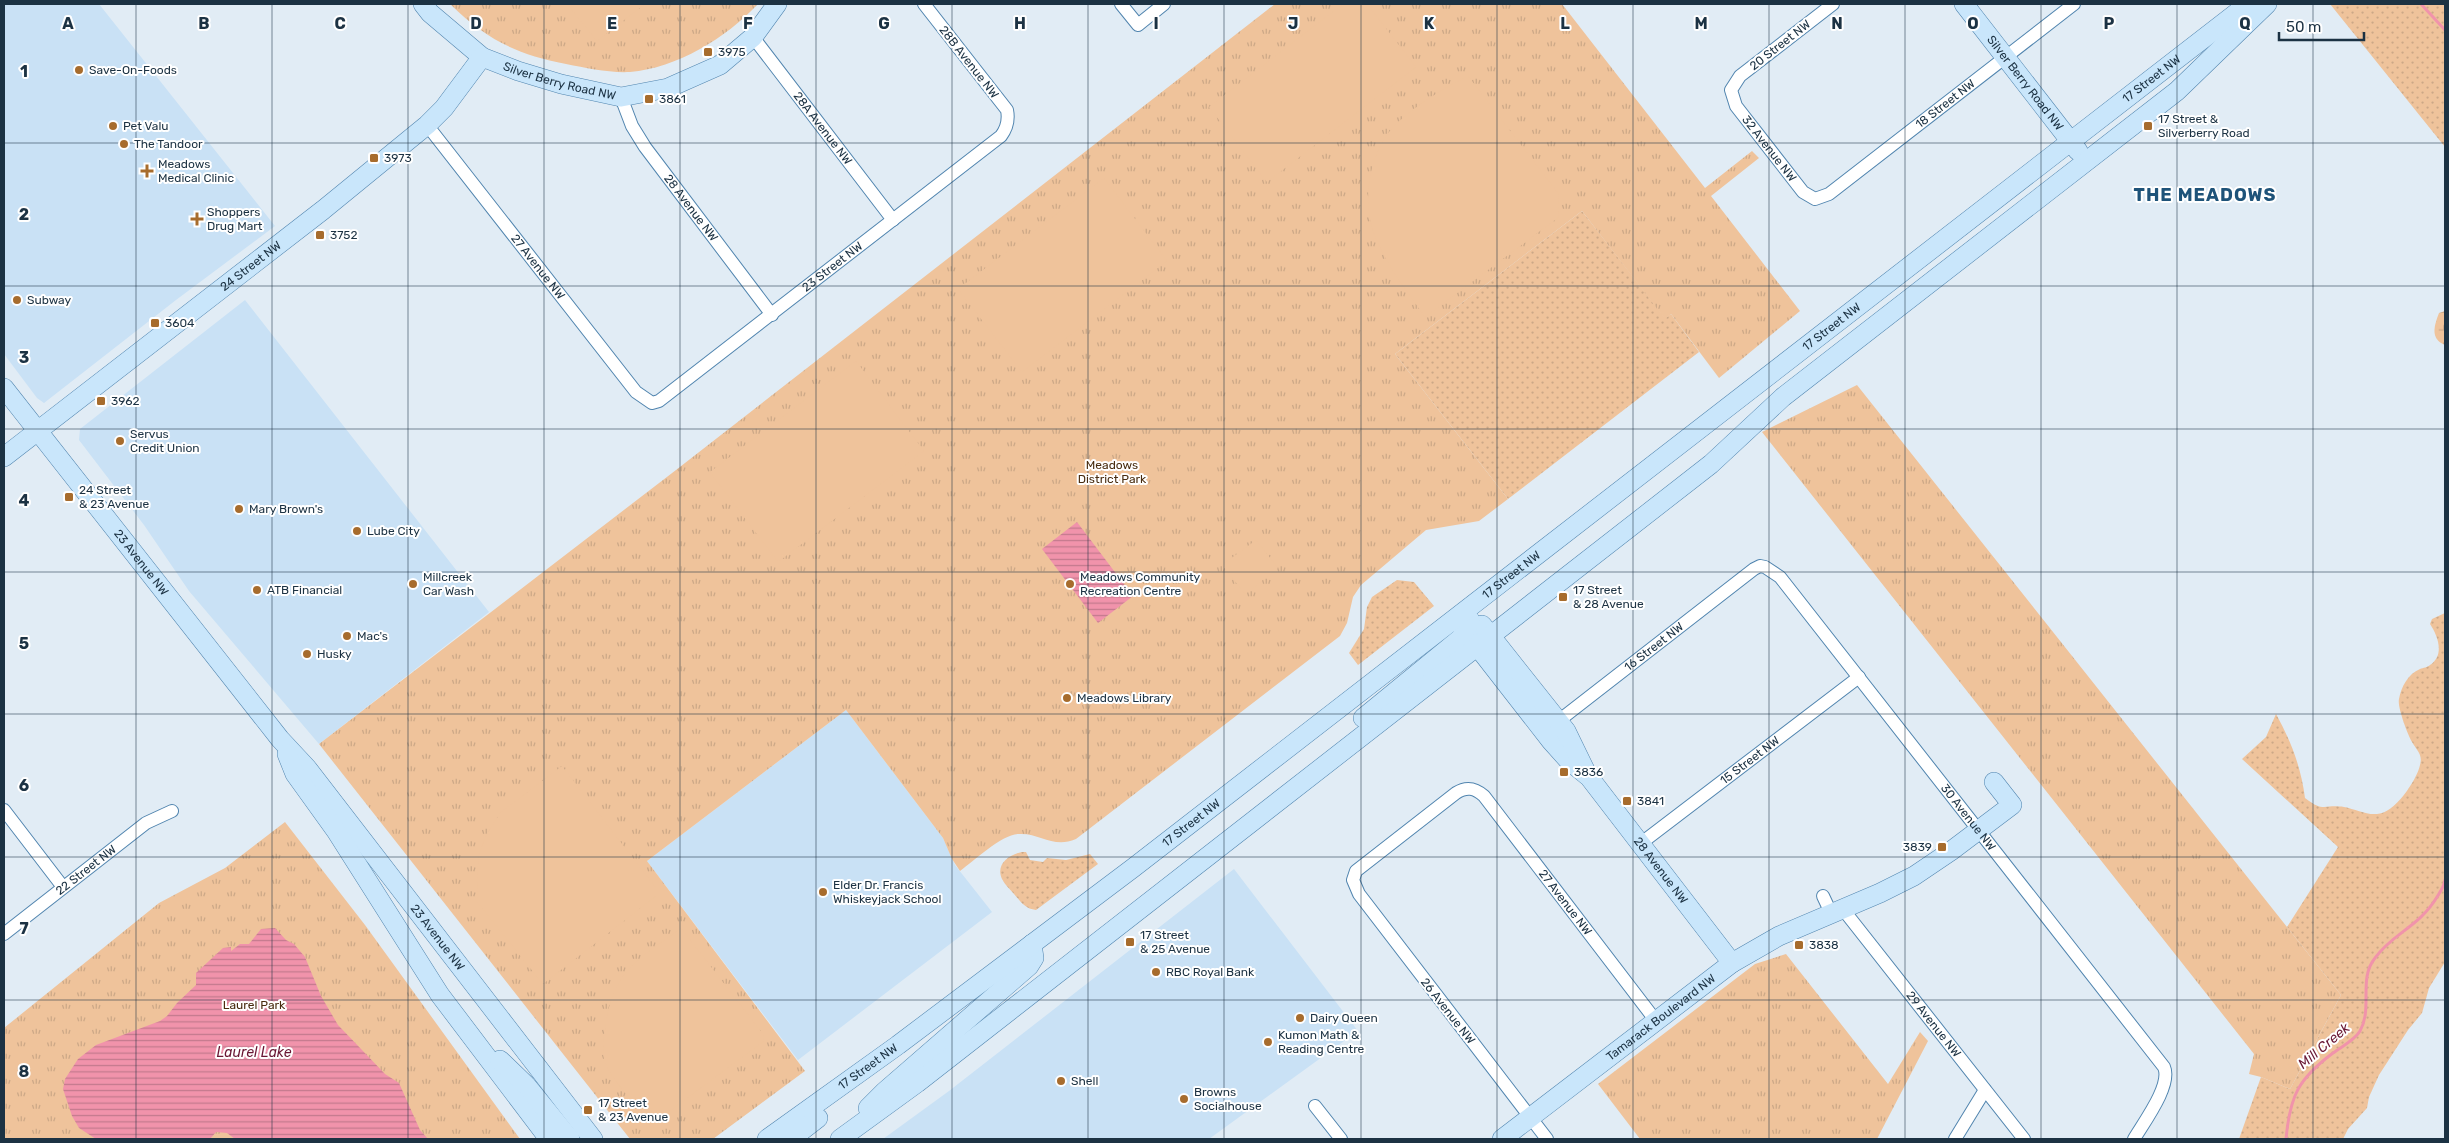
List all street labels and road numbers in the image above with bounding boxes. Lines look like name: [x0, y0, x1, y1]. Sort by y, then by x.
street label: 20 Street NW: [1747, 17, 1813, 73]
street label: 28B Avenue NW: [936, 23, 1002, 101]
street label: Silver Berry Road NW: [1984, 33, 2067, 134]
street label: 17 Street NW: [2120, 52, 2184, 106]
street label: Silver Berry Road NW: [501, 59, 618, 103]
street label: 18 Street NW: [1913, 76, 1978, 131]
street label: 28A Avenue NW: [791, 89, 855, 168]
street label: 32 Avenue NW: [1739, 113, 1799, 185]
street label: 28 Avenue NW: [661, 172, 721, 244]
street label: 27 Avenue NW: [508, 231, 568, 302]
street label: 24 Street NW: [218, 238, 284, 294]
street label: 23 Street NW: [799, 239, 866, 295]
street label: 17 Street NW: [1799, 300, 1864, 354]
street label: 23 Avenue NW: [111, 527, 172, 599]
street label: 17 Street NW: [1479, 548, 1544, 602]
street label: 16 Street NW: [1622, 619, 1686, 674]
street label: 15 Street NW: [1717, 733, 1782, 787]
street label: 30 Avenue NW: [1938, 781, 1999, 854]
street label: 17 Street NW: [1159, 796, 1223, 850]
street label: 28 Avenue NW: [1631, 834, 1691, 907]
street label: 22 Street NW: [53, 842, 119, 898]
street label: 27 Avenue NW: [1536, 867, 1595, 938]
street label: 23 Avenue NW: [408, 901, 468, 974]
street label: Tamarack Boulevard NW: [1604, 971, 1718, 1064]
street label: 26 Avenue NW: [1418, 975, 1478, 1047]
street label: 29 Avenue NW: [1903, 989, 1964, 1060]
street label: 17 Street NW: [835, 1040, 901, 1093]

